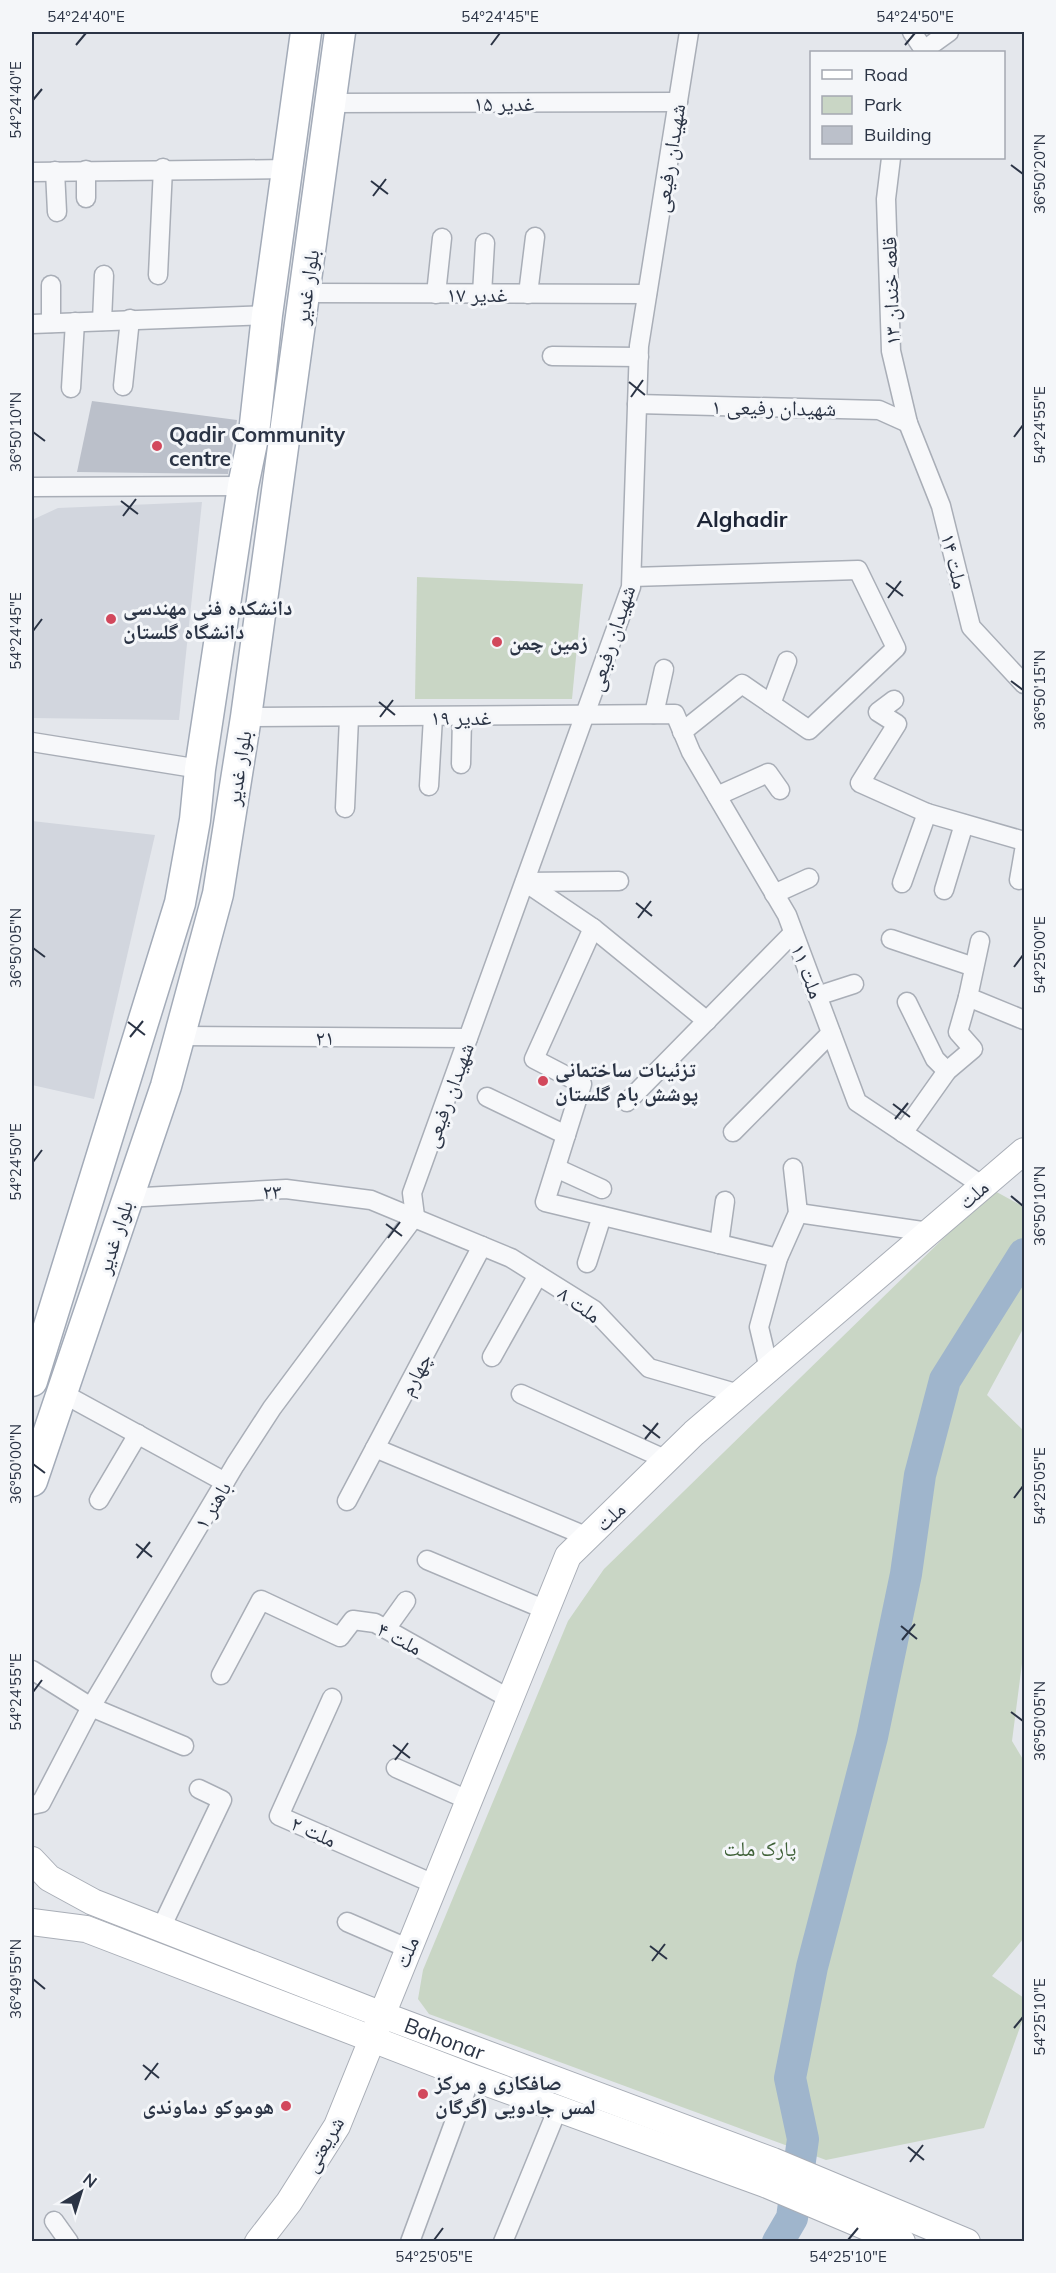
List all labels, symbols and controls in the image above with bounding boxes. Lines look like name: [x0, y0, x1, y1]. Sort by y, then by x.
text: 54°24'40"E: [47, 7, 125, 26]
text: 54°24'45"E: [461, 7, 539, 26]
text: 54°24'50"E: [876, 7, 954, 26]
legend: [810, 51, 1005, 159]
text: 54°24'40"E: [6, 61, 25, 139]
text: Road: [864, 63, 908, 86]
street label: ۱۵ غدیر: [474, 90, 535, 116]
text: Park: [864, 93, 903, 116]
street label: شهیدان رفیعی: [648, 102, 691, 214]
text: Building: [864, 123, 932, 146]
text: 36°50'20"N: [1030, 134, 1049, 214]
street label: ۱۳ قلعه خندان: [875, 236, 905, 346]
street label: بلوار غدیر: [288, 248, 324, 327]
street label: ۱۷ غدیر: [447, 281, 508, 307]
text: 54°24'55"E: [1030, 386, 1049, 464]
text: 36°50'10"N: [6, 392, 25, 472]
street label: ۱ شهیدان رفیعی: [711, 393, 837, 422]
place label: Qadir Community centre: [169, 421, 346, 471]
marker: Qadir Community centre: [150, 439, 164, 453]
district label: Alghadir: [697, 505, 788, 533]
street label: ۱۴ ملت: [936, 531, 974, 591]
street label: شهیدان رفیعی: [582, 582, 641, 695]
text: 54°24'45"E: [6, 592, 25, 670]
place label: دانشکده فنی مهندسی دانشگاه گلستان: [123, 594, 292, 644]
marker: دانشکده فنی مهندسی دانشگاه گلستان: [104, 612, 118, 626]
place label: زمین چمن: [509, 629, 588, 656]
marker: زمین چمن: [490, 635, 504, 649]
text: 36°50'15"N: [1030, 650, 1049, 730]
street label: ۱۹ غدیر: [431, 704, 492, 730]
street label: بلوار غدیر: [219, 729, 257, 808]
text: 36°50'05"N: [6, 908, 25, 988]
text: 54°25'00"E: [1030, 916, 1049, 994]
street label: ۱۱ ملت: [786, 940, 830, 1002]
street label: ۲۱: [316, 1024, 334, 1050]
street label: شهیدان رفیعی: [417, 1039, 480, 1151]
place label: تزئینات ساختمانی پوشش بام گلستان: [555, 1056, 698, 1108]
marker: تزئینات ساختمانی پوشش بام گلستان: [536, 1074, 550, 1088]
text: 54°24'50"E: [6, 1123, 25, 1201]
text: 36°50'10"N: [1030, 1166, 1049, 1246]
street label: ملت: [952, 1174, 994, 1214]
street label: ۲۳: [262, 1178, 282, 1204]
street label: بلوار غدیر: [90, 1197, 138, 1278]
street label: ۸ ملت: [553, 1280, 607, 1328]
street label: چهارم: [393, 1348, 439, 1401]
text: 36°50'00"N: [6, 1424, 25, 1504]
text: 54°25'05"E: [1030, 1447, 1049, 1525]
street label: باهنر ۱: [188, 1476, 236, 1534]
street label: ملت: [589, 1496, 631, 1536]
street label: ۴ ملت: [373, 1616, 427, 1660]
text: 54°24'55"E: [6, 1653, 25, 1731]
text: 36°50'05"N: [1030, 1681, 1049, 1761]
street label: ۲ ملت: [287, 1810, 341, 1852]
park label: پارک ملت: [723, 1835, 797, 1861]
street label: ملت: [388, 1932, 424, 1972]
text: 36°49'55"N: [6, 1939, 25, 2019]
text: 54°25'10"E: [1030, 1978, 1049, 2056]
street label: Bahonar: [401, 2011, 489, 2065]
place label: صافکاری و مرکز لمس جادویی (گرگان: [434, 2069, 596, 2120]
marker: صافکاری و مرکز لمس جادویی (گرگان: [416, 2087, 430, 2101]
place label: هوموکو دماوندی: [143, 2093, 274, 2119]
marker: هوموکو دماوندی: [279, 2099, 293, 2113]
street label: شریعتی: [297, 2111, 350, 2177]
north arrow: [51, 2162, 111, 2222]
text: N: [79, 2169, 101, 2192]
text: 54°25'05"E: [395, 2247, 473, 2266]
text: 54°25'10"E: [809, 2247, 887, 2266]

